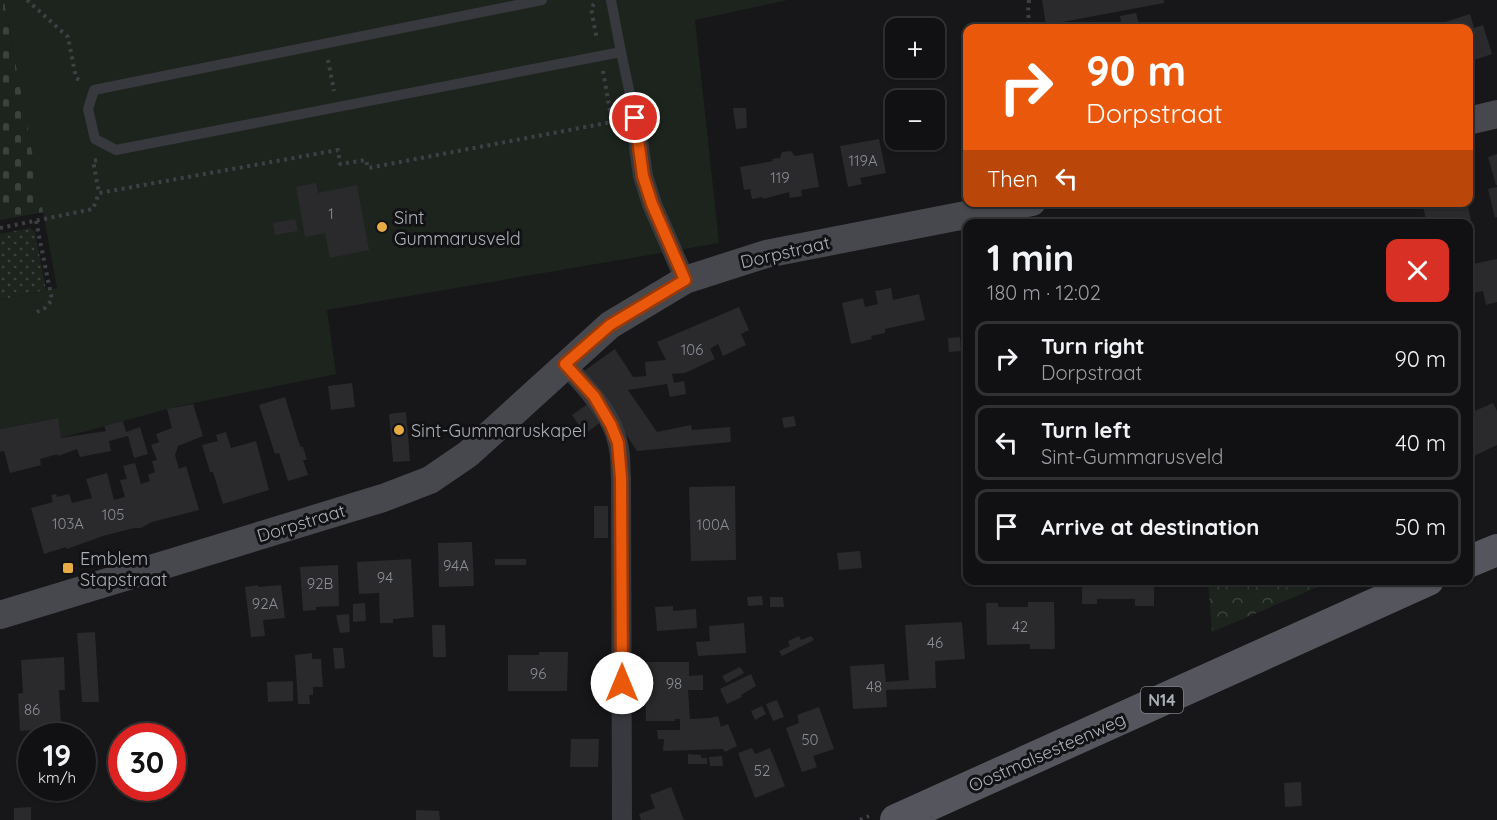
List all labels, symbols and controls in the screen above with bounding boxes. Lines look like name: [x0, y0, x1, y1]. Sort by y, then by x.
map controls: [885, 18, 945, 150]
button: +: [885, 18, 945, 78]
text: 90 m: [1086, 44, 1186, 97]
icon: right: [987, 48, 1065, 126]
button: −: [885, 90, 945, 150]
pin: [609, 92, 660, 143]
text: Dorpstraat: [1086, 96, 1223, 130]
icon: arrive: [618, 101, 651, 134]
house number: 119A: [848, 151, 878, 170]
icon: left: [1050, 162, 1083, 195]
text: Then: [987, 165, 1038, 193]
house number: 119: [770, 168, 790, 187]
house number: 1: [328, 204, 334, 223]
place label: Sint Gummarusveld: [394, 206, 521, 250]
marker: Sint Gummarusveld: [375, 220, 389, 234]
street label: Dorpstraat: [738, 231, 832, 273]
text: 1 min: [987, 235, 1074, 280]
button: close: [1386, 239, 1449, 302]
text: 180 m · 12:02: [987, 280, 1101, 305]
text: Turn right: [1041, 332, 1145, 360]
house number: 106: [681, 340, 703, 359]
icon: right: [990, 342, 1023, 375]
text: 90 m: [1395, 345, 1446, 373]
text: Dorpstraat: [1041, 360, 1142, 385]
text: Turn left: [1041, 416, 1131, 444]
place label: Sint-Gummaruskapel: [411, 419, 586, 442]
marker: Sint-Gummaruskapel: [392, 423, 406, 437]
icon: left: [990, 426, 1023, 459]
text: 40 m: [1395, 429, 1446, 457]
text: Sint-Gummarusveld: [1041, 444, 1223, 469]
street label: Dorpstraat: [254, 499, 348, 547]
house number: 105: [102, 505, 124, 524]
icon: arrive: [990, 510, 1023, 543]
text: Arrive at destination: [1041, 513, 1259, 541]
text: 50 m: [1395, 513, 1446, 541]
house number: 103A: [52, 514, 84, 533]
house number: 100A: [696, 515, 730, 534]
place label: Emblem Stapstraat: [80, 547, 167, 591]
house number: 94A: [443, 556, 469, 575]
marker: Emblem Stapstraat: [61, 561, 75, 575]
house number: 94: [377, 568, 393, 587]
house number: 92B: [307, 574, 333, 593]
house number: 92A: [252, 594, 278, 613]
house number: 42: [1012, 617, 1028, 636]
house number: 46: [927, 633, 943, 652]
position arrow: [590, 651, 654, 715]
house number: 96: [530, 664, 546, 683]
house number: 98: [666, 674, 682, 693]
house number: 48: [866, 677, 882, 696]
road number: N14: [1141, 687, 1183, 713]
house number: 86: [24, 700, 40, 719]
street label: Oostmalsesteenweg: [965, 707, 1129, 797]
speed limit sign: 30: [108, 723, 186, 801]
house number: 50: [801, 730, 819, 749]
text: 19: [43, 736, 71, 774]
house number: 52: [754, 761, 770, 780]
text: km/h: [38, 768, 76, 787]

